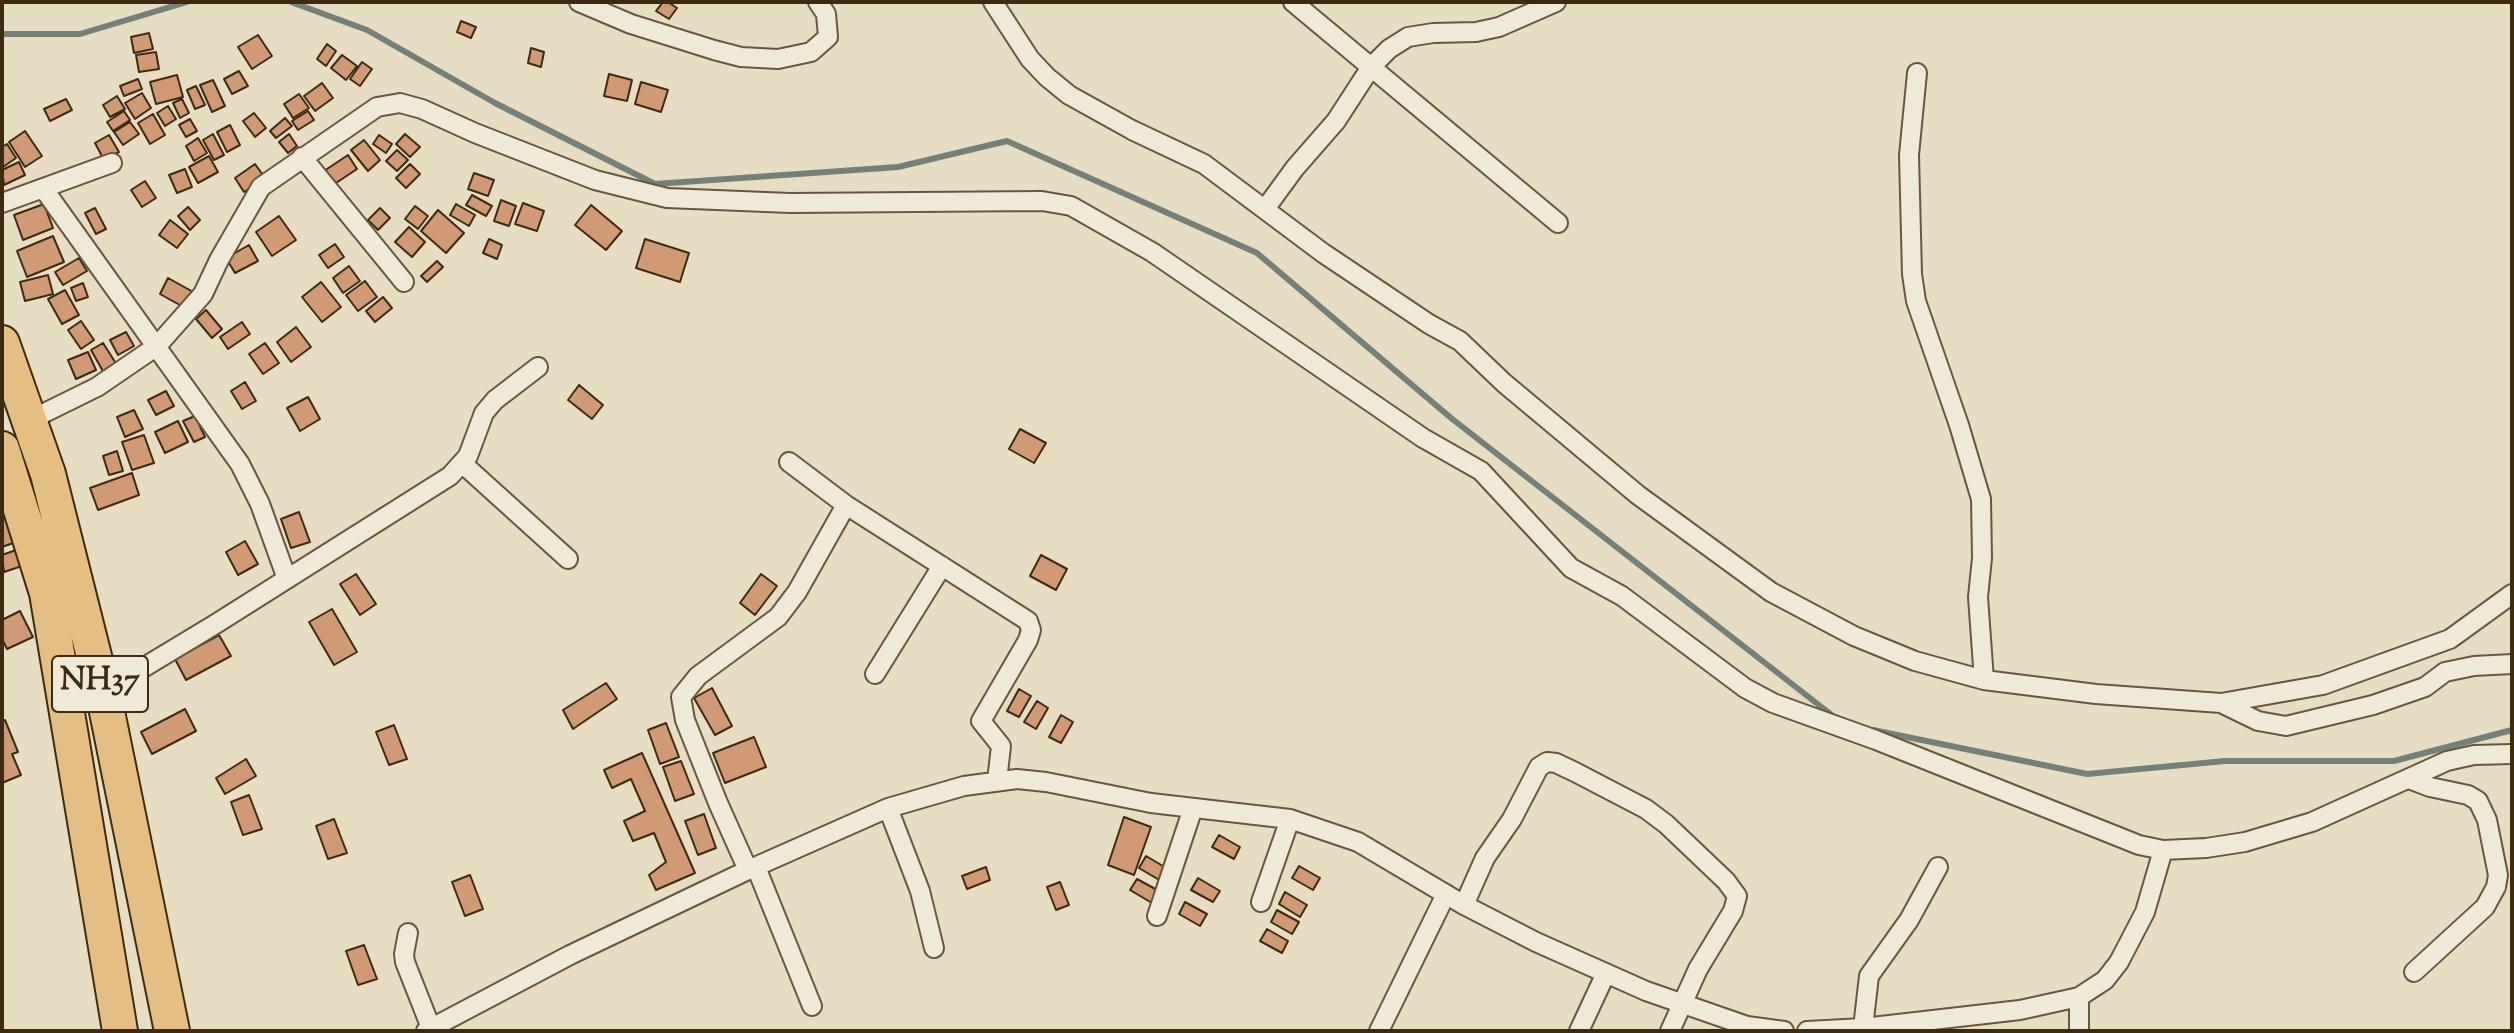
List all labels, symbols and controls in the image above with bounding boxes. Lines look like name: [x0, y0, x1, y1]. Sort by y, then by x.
road number: NH37: [52, 656, 148, 712]

